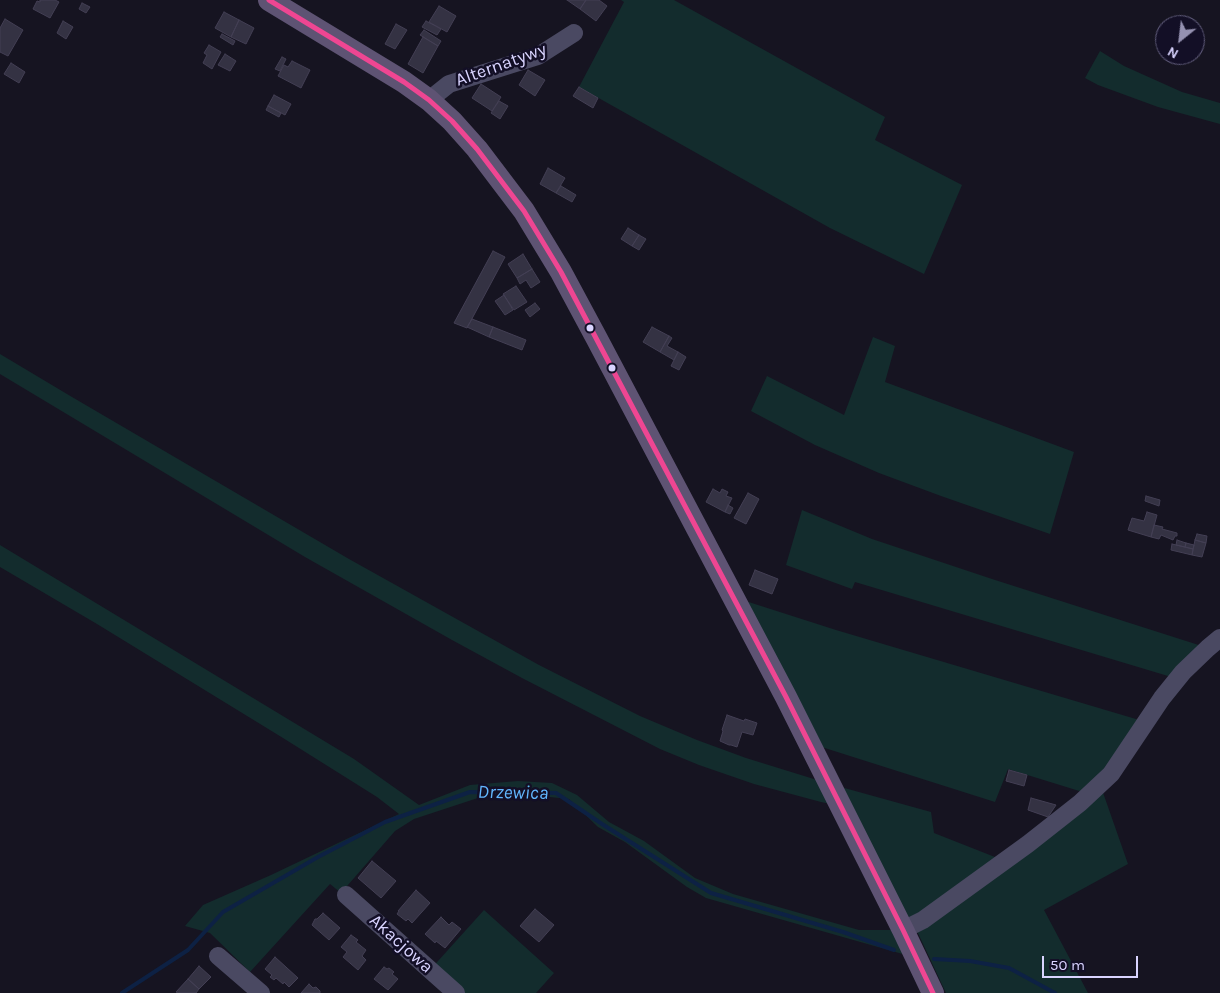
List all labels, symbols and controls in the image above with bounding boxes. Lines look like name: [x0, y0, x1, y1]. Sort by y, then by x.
north arrow: [1155, 15, 1205, 65]
street label: Alternatywy: [453, 39, 549, 91]
text: N: [1164, 43, 1181, 63]
unlabelled marker: [585, 323, 595, 333]
unlabelled marker: [607, 363, 617, 373]
water label: Drzewica: [478, 781, 548, 805]
street label: Akacjowa: [365, 910, 437, 978]
scale bar: [1045, 946, 1141, 978]
text: 50 m: [1050, 956, 1085, 974]

